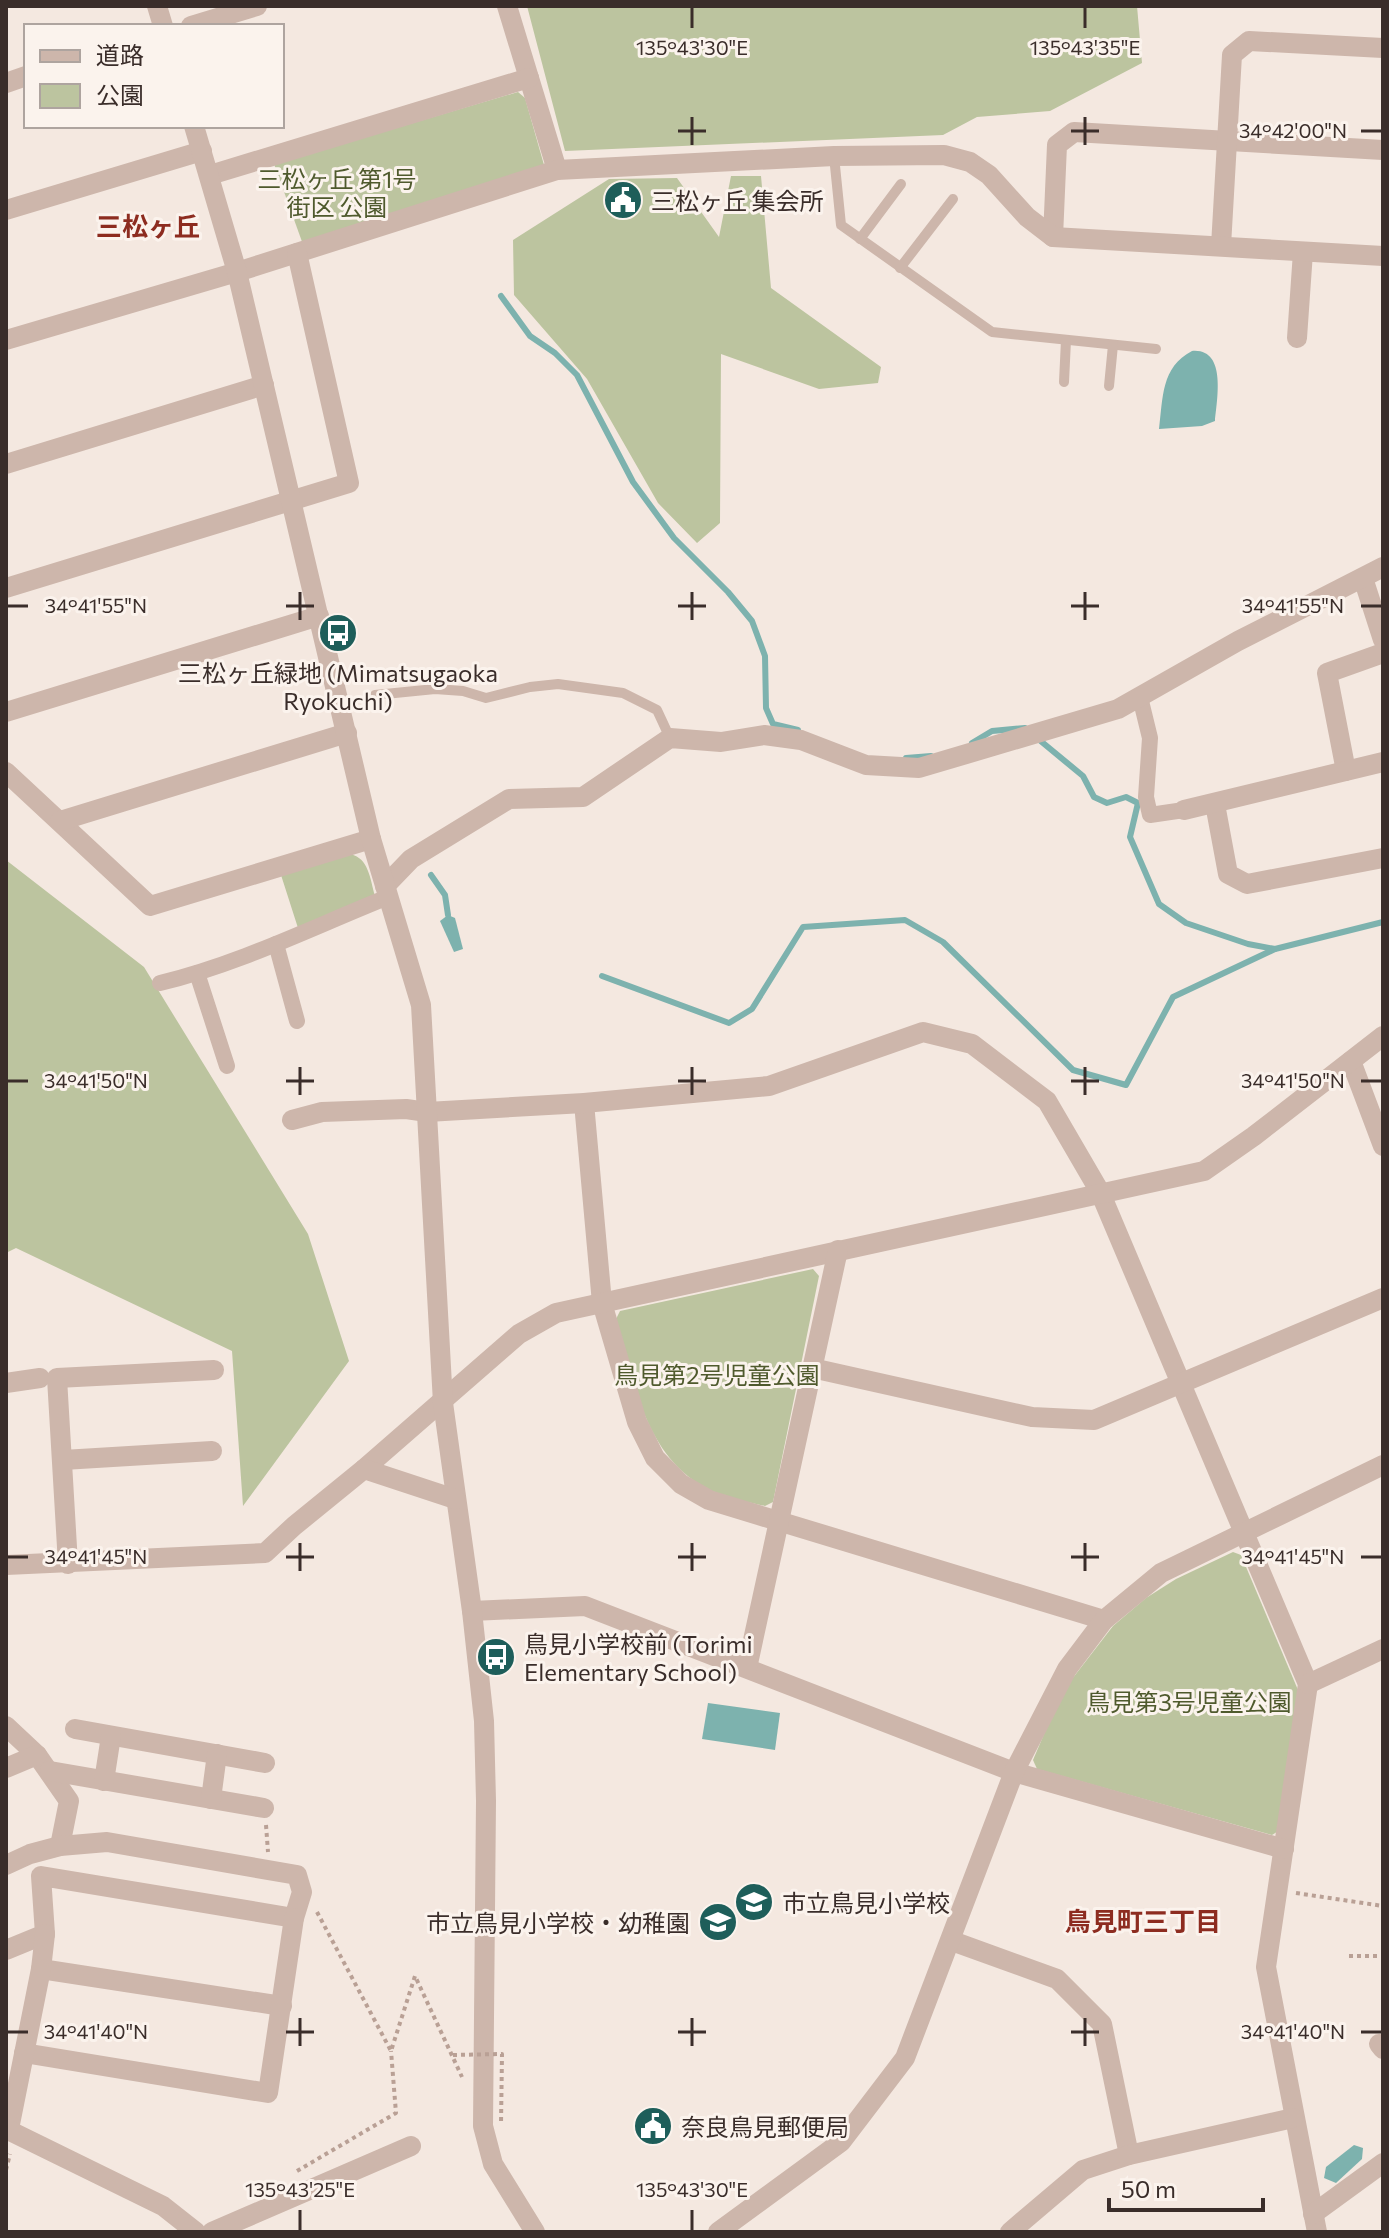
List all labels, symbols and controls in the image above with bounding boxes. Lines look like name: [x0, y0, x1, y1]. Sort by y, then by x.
legend: [24, 24, 284, 128]
text: 135°43'30"E: [636, 35, 748, 59]
text: 135°43'35"E: [1030, 35, 1140, 59]
text: 道路: [96, 40, 144, 69]
text: 公園: [96, 80, 144, 109]
text: 34°42'00"N: [1239, 118, 1347, 142]
park label: 三松ヶ丘 第1号 街区 公園: [258, 164, 416, 221]
public building icon: 三松ヶ丘 集会所: [602, 179, 644, 221]
place label: 三松ヶ丘 集会所: [651, 186, 824, 215]
district label: 三松ヶ丘: [96, 210, 200, 241]
text: 34°41'55"N: [45, 593, 147, 617]
text: 34°41'55"N: [1242, 593, 1344, 617]
bus stop icon: 三松ヶ丘緑地 (Mimatsugaoka Ryokuchi): [317, 612, 359, 654]
place label: 三松ヶ丘緑地 (Mimatsugaoka Ryokuchi): [178, 658, 498, 715]
text: 34°41'50"N: [44, 1068, 148, 1092]
text: 34°41'50"N: [1241, 1068, 1345, 1092]
park label: 鳥見第2号児童公園: [614, 1360, 820, 1389]
text: 34°41'45"N: [45, 1544, 147, 1568]
text: 34°41'45"N: [1242, 1544, 1344, 1568]
place label: 鳥見小学校前 (Torimi Elementary School): [524, 1629, 753, 1686]
bus stop icon: 鳥見小学校前 (Torimi Elementary School): [475, 1636, 517, 1678]
park label: 鳥見第3号児童公園: [1086, 1687, 1292, 1716]
school or university icon: 市立鳥見小学校: [733, 1881, 775, 1923]
place label: 市立鳥見小学校: [782, 1888, 950, 1917]
school or university icon: 市立鳥見小学校・幼稚園: [697, 1901, 739, 1943]
district label: 鳥見町三丁目: [1065, 1905, 1221, 1936]
place label: 市立鳥見小学校・幼稚園: [426, 1908, 690, 1937]
text: 34°41'40"N: [44, 2019, 148, 2043]
text: 34°41'40"N: [1241, 2019, 1345, 2043]
public building icon: 奈良鳥見郵便局: [632, 2105, 674, 2147]
place label: 奈良鳥見郵便局: [681, 2112, 849, 2141]
scale bar: [1109, 2162, 1263, 2212]
text: 50 m: [1121, 2174, 1176, 2203]
text: 135°43'25"E: [245, 2177, 355, 2201]
text: 135°43'30"E: [636, 2177, 748, 2201]

